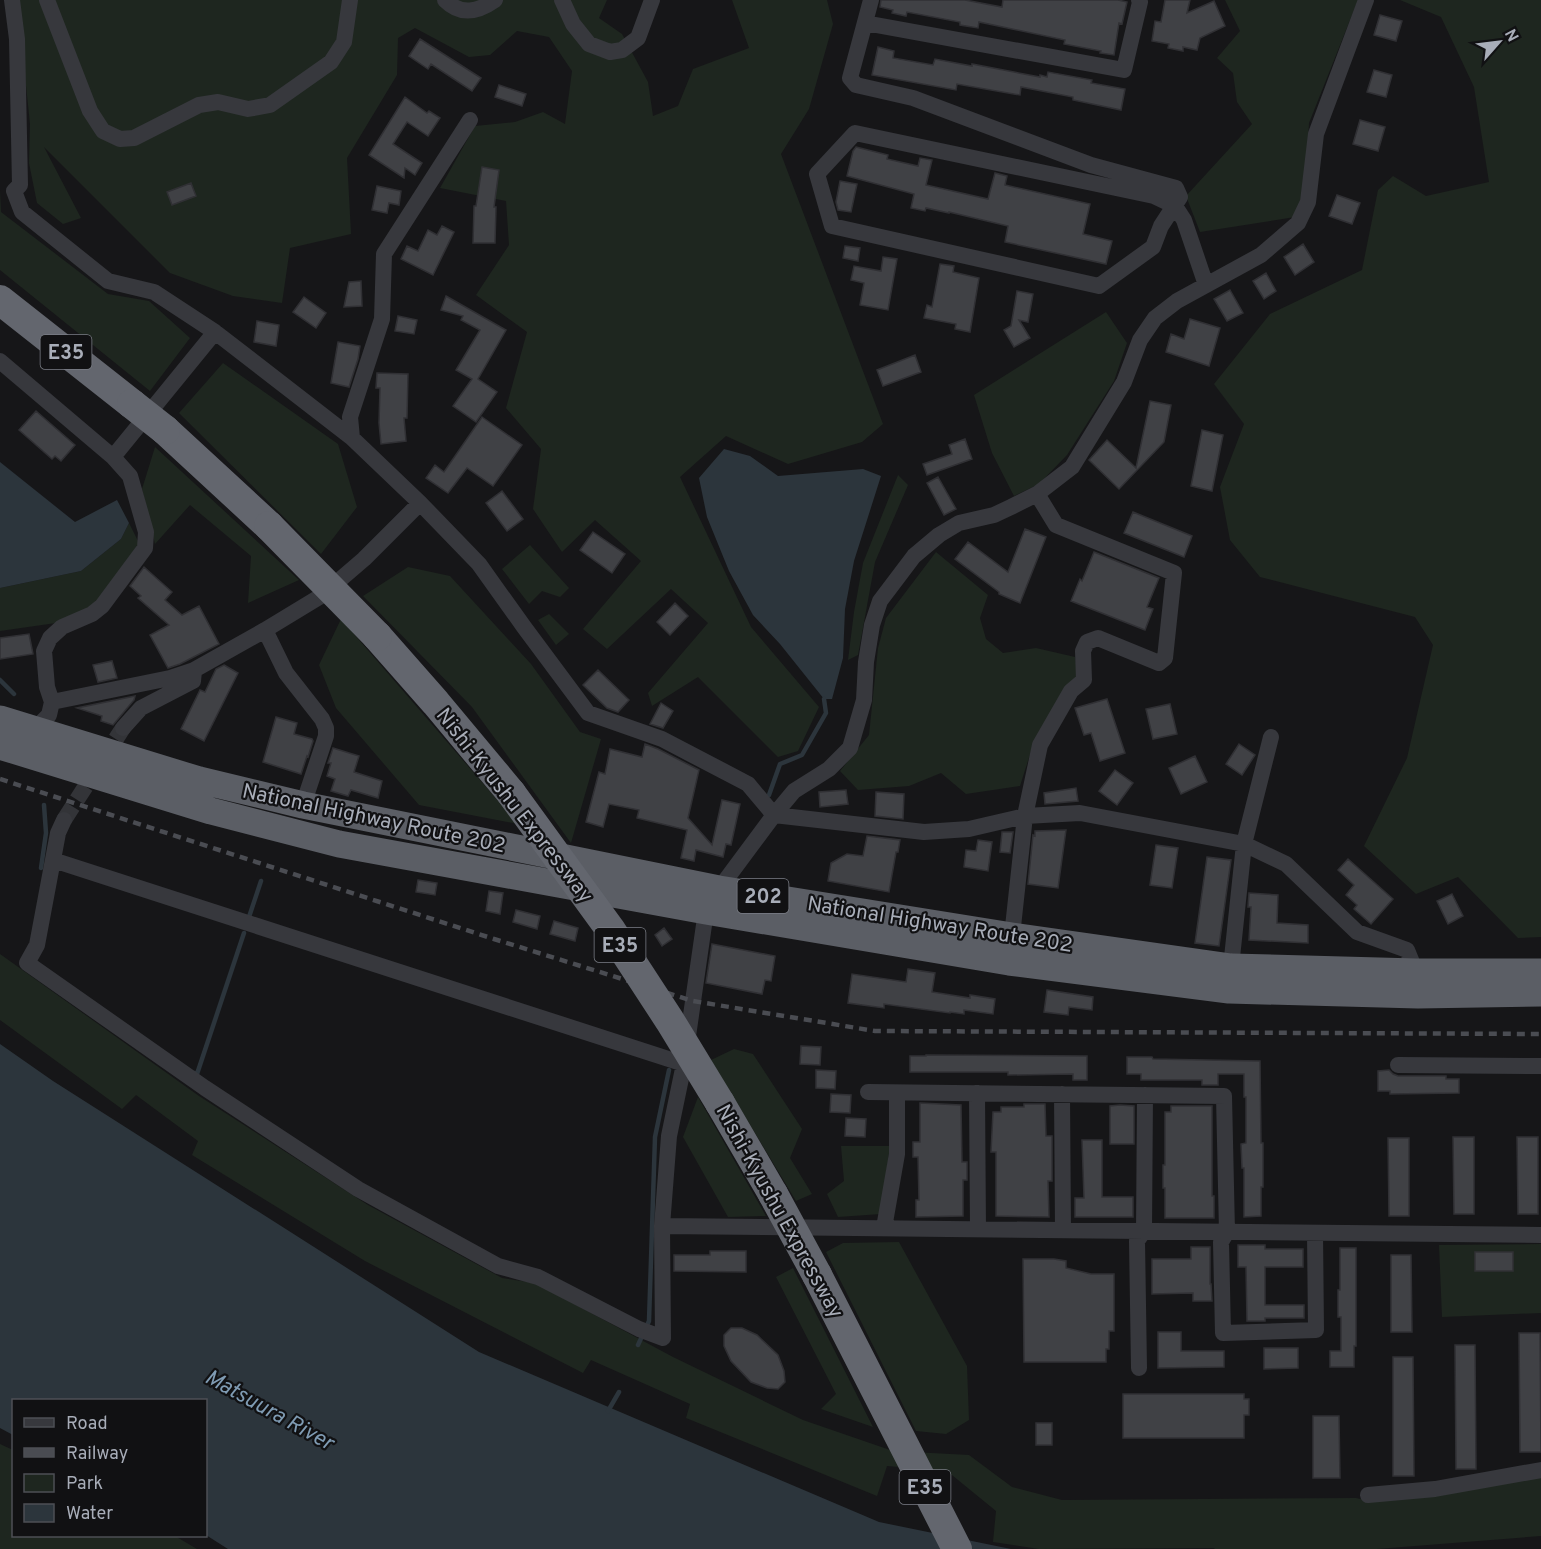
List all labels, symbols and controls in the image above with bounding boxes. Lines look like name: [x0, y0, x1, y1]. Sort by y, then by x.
north arrow: [1469, 12, 1529, 72]
text: N: [1499, 26, 1522, 46]
road number: E35: [40, 335, 92, 369]
street label: Nishi-Kyushu Expressway: [429, 703, 598, 909]
street label: National Highway Route 202: [240, 778, 508, 861]
road number: 202: [738, 879, 789, 913]
street label: National Highway Route 202: [805, 891, 1074, 960]
road number: E35: [594, 928, 646, 962]
street label: Nishi-Kyushu Expressway: [709, 1100, 849, 1323]
water label: Matsuura River: [200, 1365, 339, 1458]
legend: [12, 1399, 207, 1537]
text: Road: [66, 1413, 108, 1436]
text: Railway: [66, 1443, 128, 1466]
road number: E35: [900, 1470, 950, 1504]
text: Park: [66, 1473, 103, 1496]
text: Water: [66, 1503, 113, 1526]

